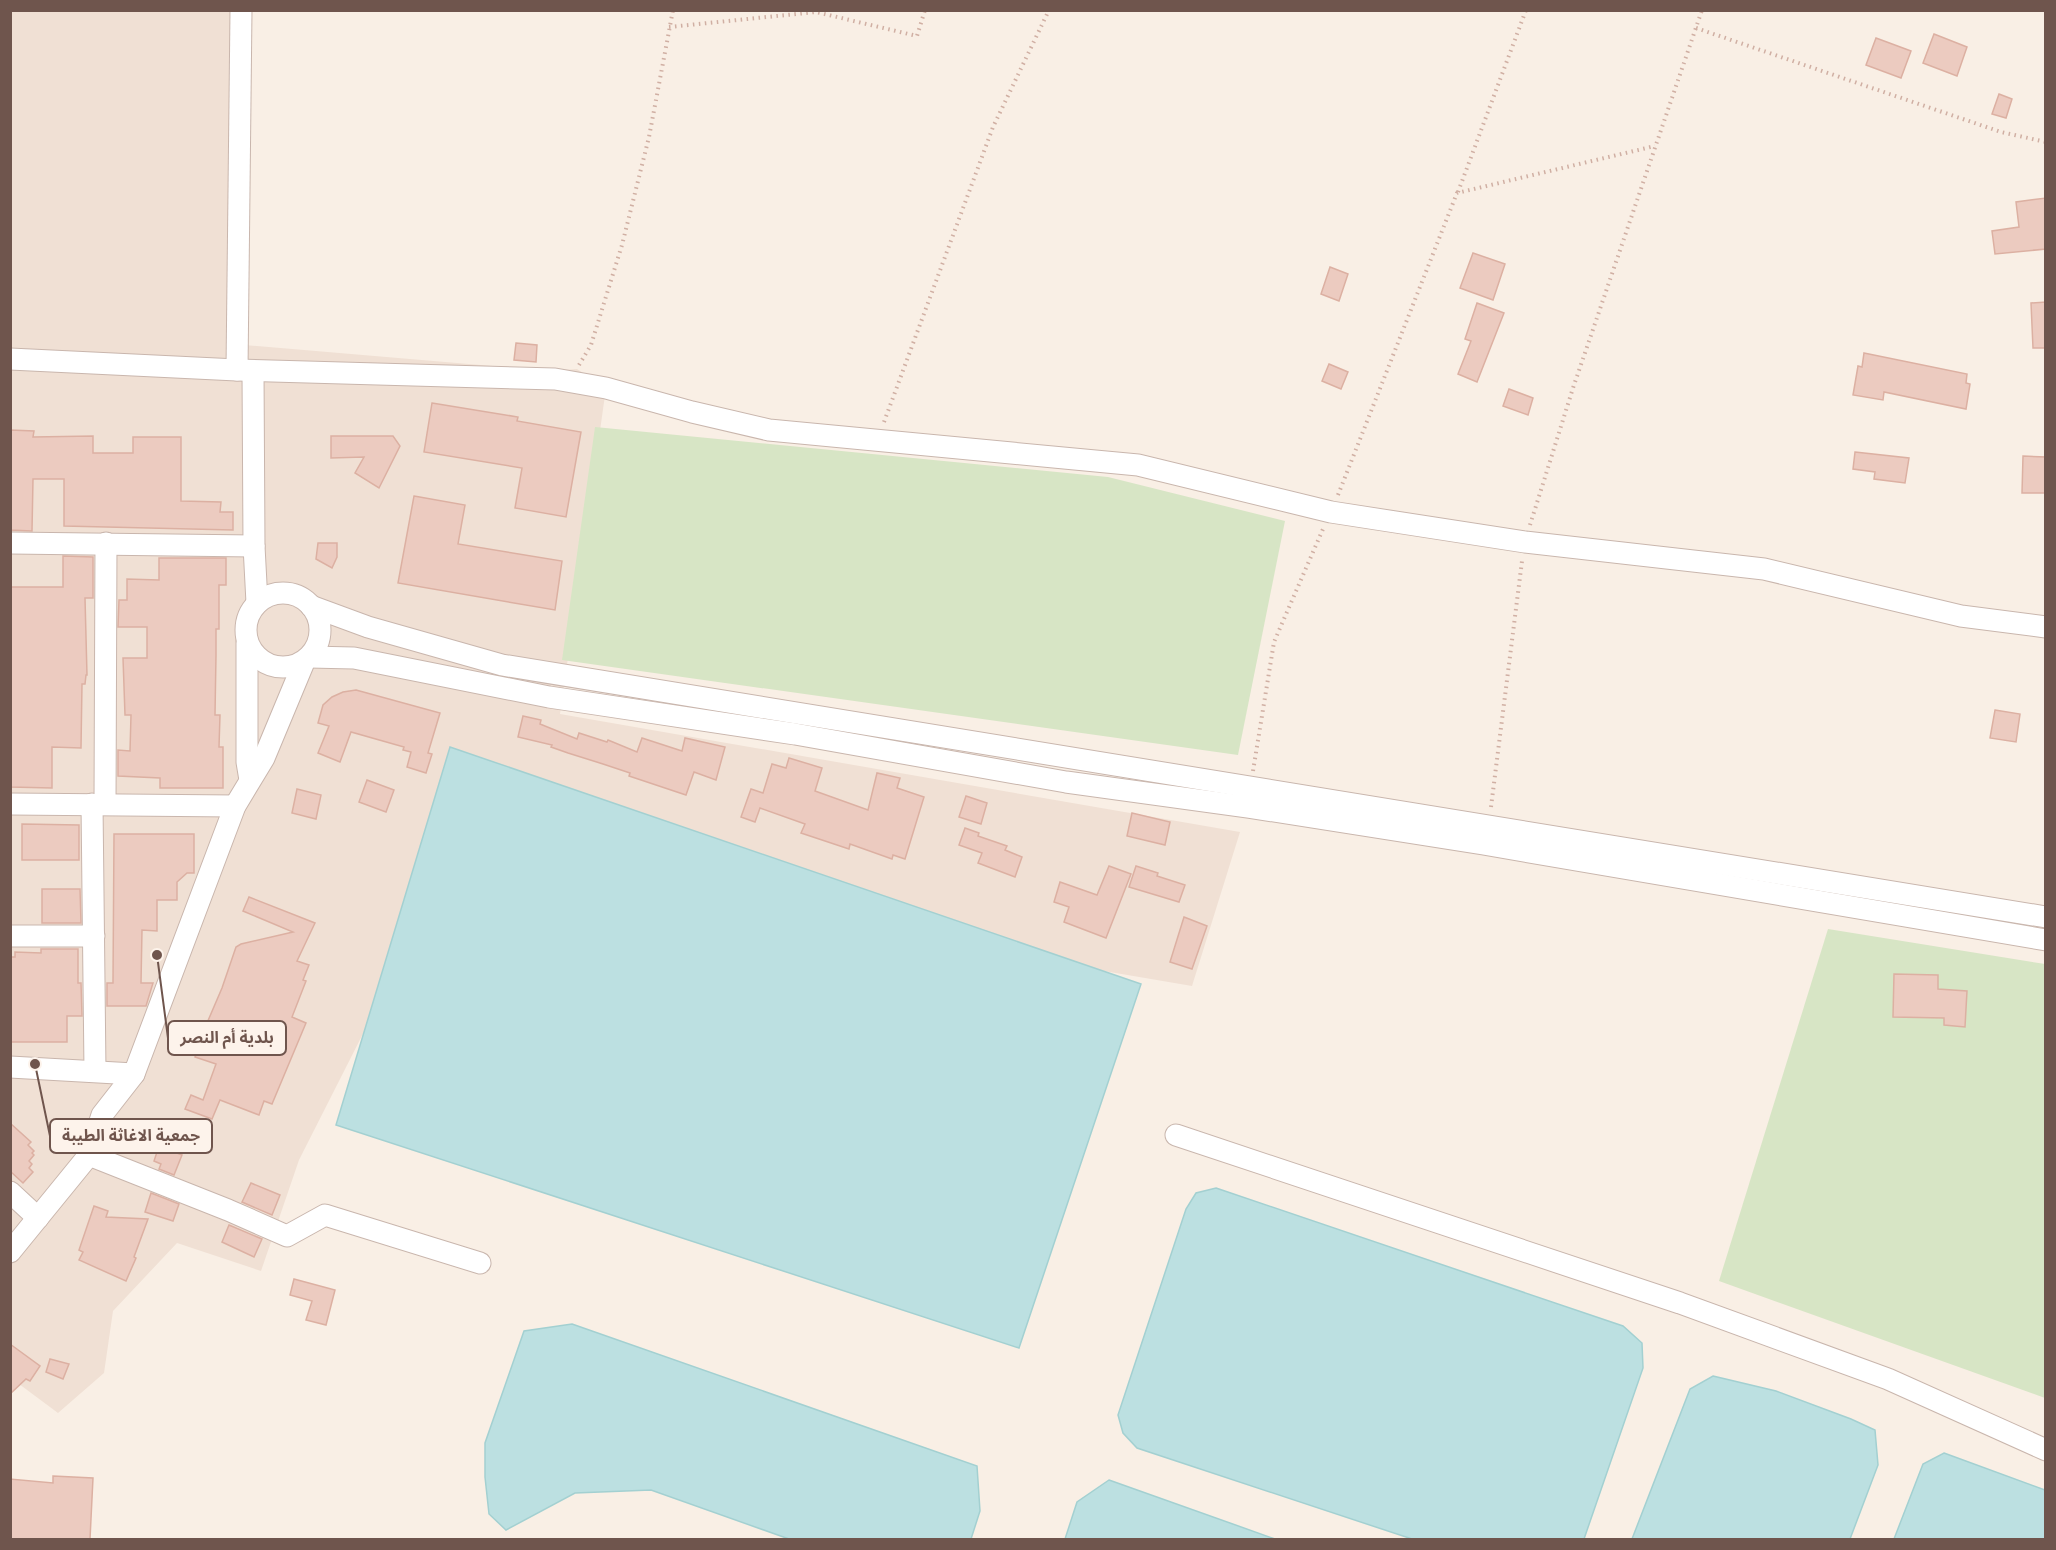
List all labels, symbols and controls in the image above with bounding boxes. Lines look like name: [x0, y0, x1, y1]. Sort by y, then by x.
callout: بلدية أم النصر: [168, 1021, 286, 1055]
text: بلدية أم النصر: [179, 1027, 274, 1049]
callout: جمعية الاغاثة الطيبة: [50, 1119, 212, 1153]
text: جمعية الاغاثة الطيبة: [62, 1125, 200, 1145]

